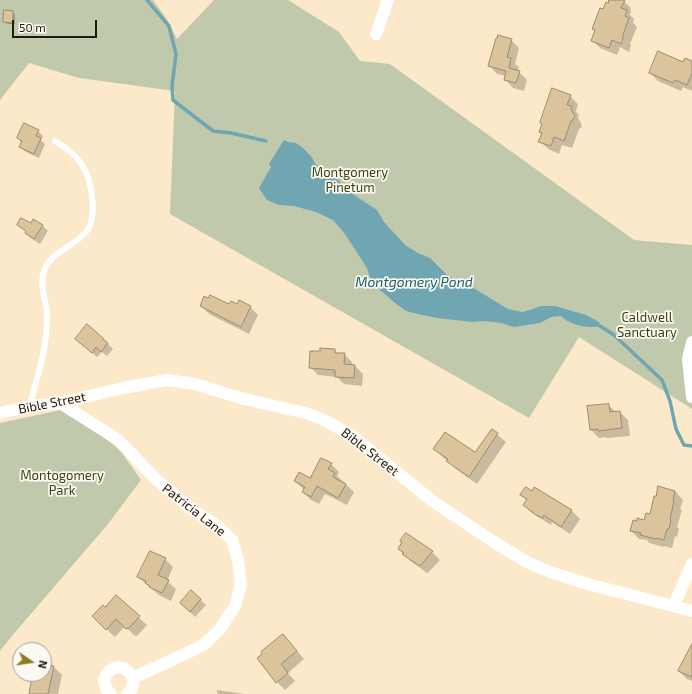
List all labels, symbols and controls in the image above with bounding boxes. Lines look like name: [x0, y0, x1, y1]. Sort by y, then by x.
scale bar: [14, 12, 99, 38]
text: 50 m: [19, 20, 46, 34]
park label: Montgomery Pinetum: [312, 165, 388, 196]
water label: Montgomery Pond: [355, 274, 473, 290]
park label: Caldwell Sanctuary: [617, 310, 677, 341]
street label: Bible Street: [17, 389, 87, 417]
street label: Bible Street: [338, 425, 402, 479]
park label: Montogomery Park: [20, 468, 104, 499]
street label: Patricia Lane: [159, 480, 229, 540]
north arrow: [12, 642, 52, 682]
text: N: [36, 659, 50, 670]

